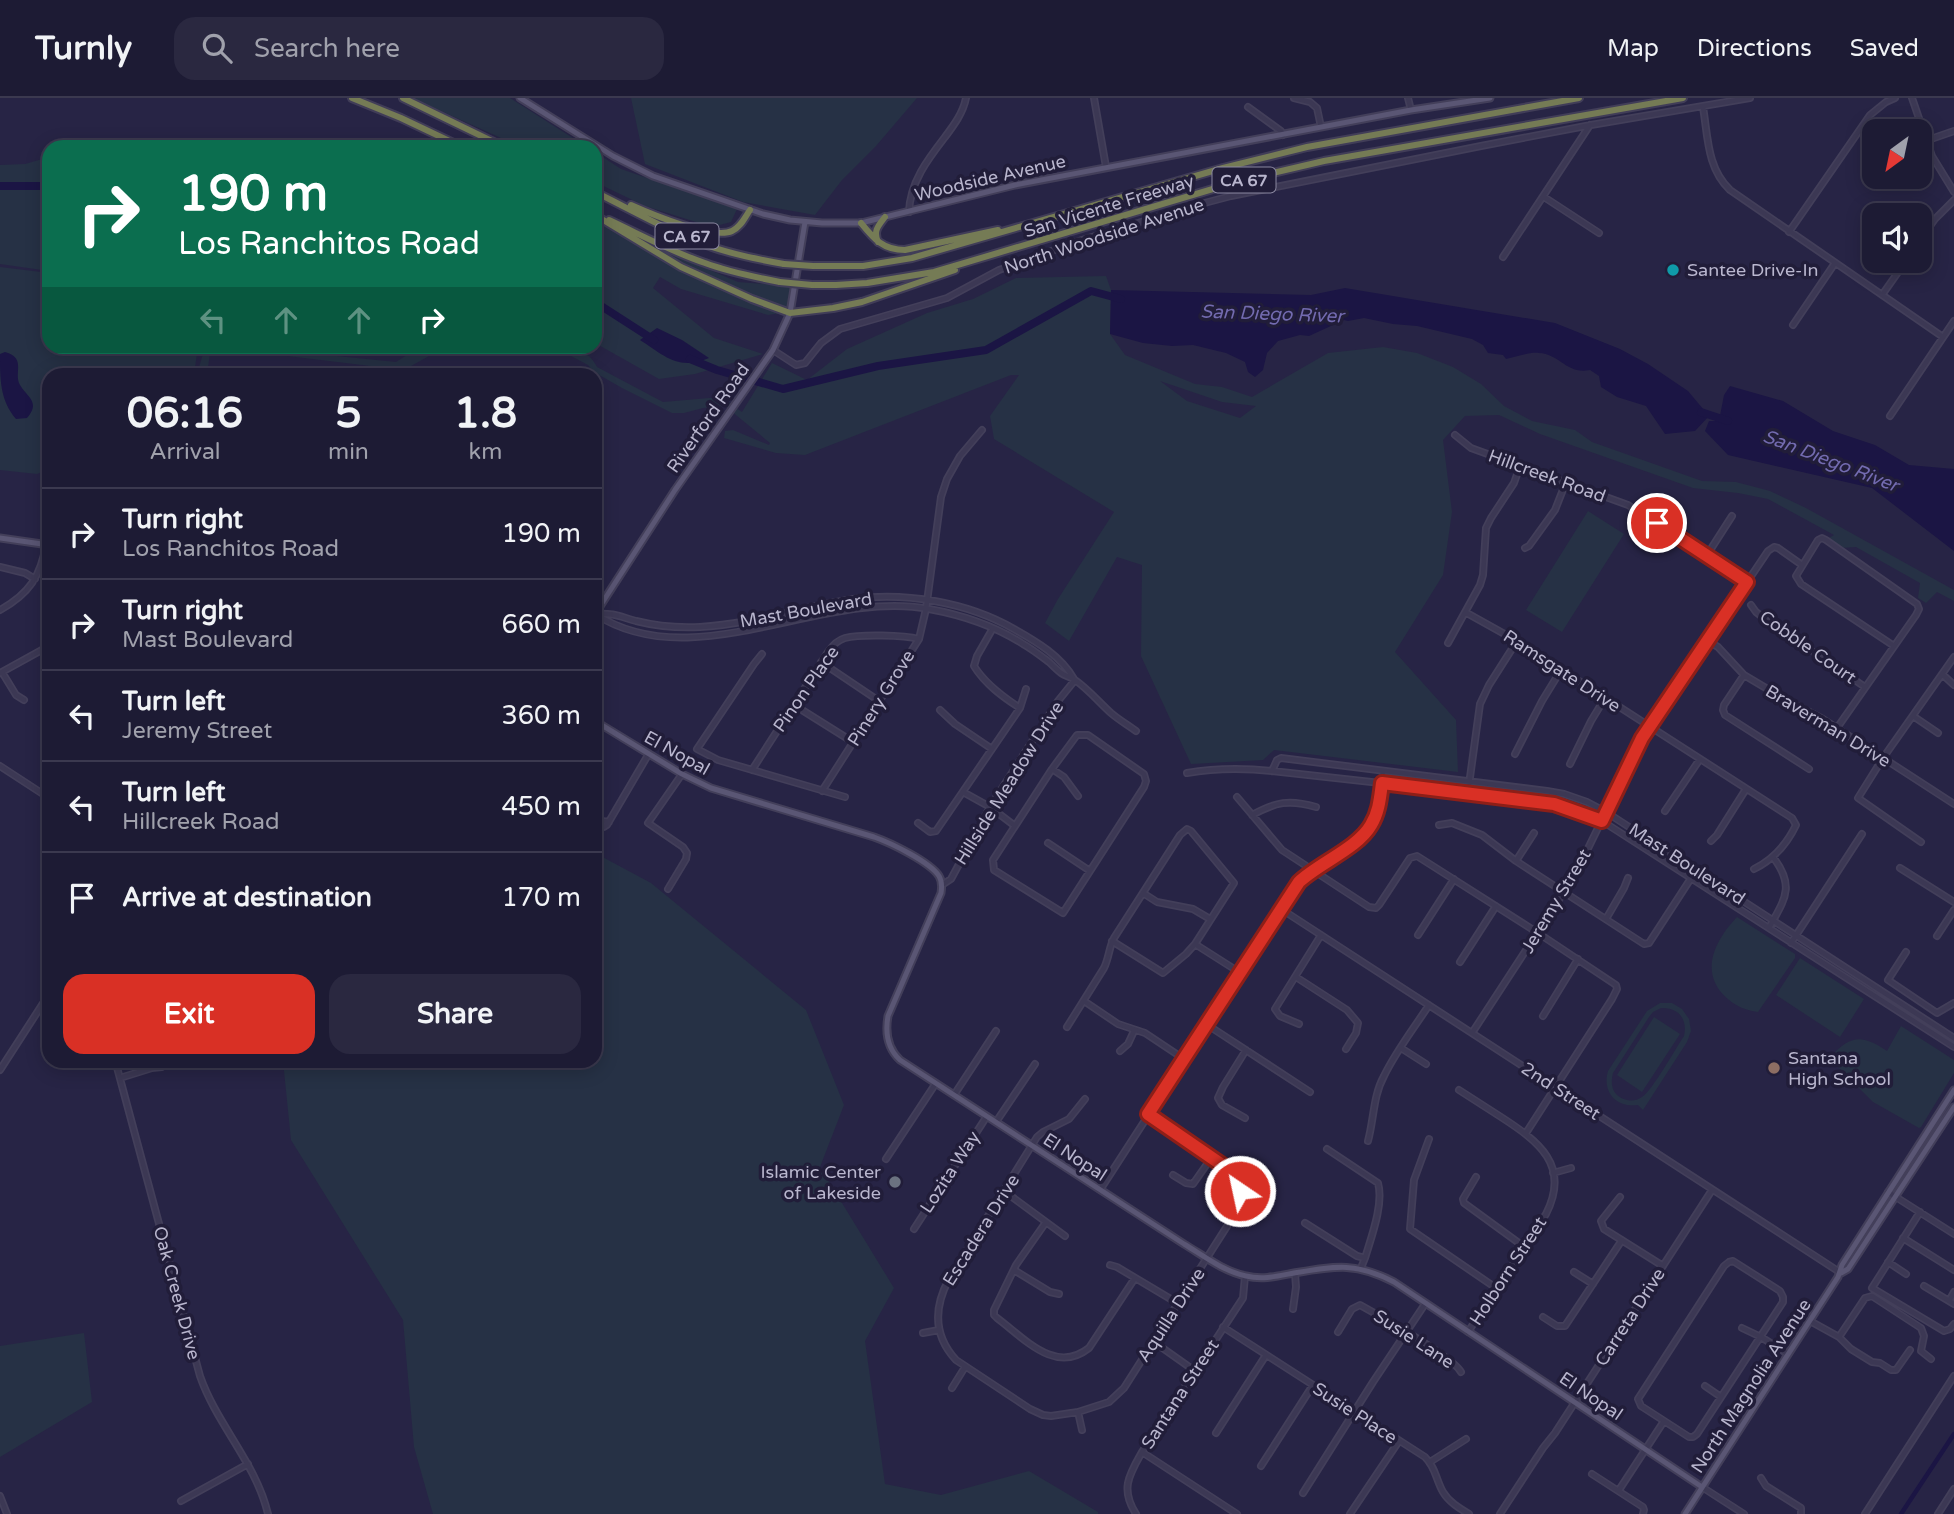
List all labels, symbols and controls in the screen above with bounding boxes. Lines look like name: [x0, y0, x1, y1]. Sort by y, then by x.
search box: [174, 17, 664, 80]
text: Turnly: [35, 29, 132, 68]
icon: search: [198, 29, 236, 67]
text: Search here: [254, 33, 400, 64]
text: Map: [1607, 34, 1659, 63]
text: Directions: [1697, 34, 1812, 63]
text: Saved: [1850, 34, 1919, 63]
north arrow: [1862, 119, 1932, 189]
map controls: [1862, 119, 1932, 273]
street label: Woodside Avenue: [912, 150, 1068, 206]
text: 190 m: [178, 165, 328, 224]
road number: CA 67: [1212, 167, 1276, 192]
icon: right: [63, 168, 154, 259]
street label: San Vicente Freeway: [1021, 170, 1197, 242]
street label: North Woodside Avenue: [1001, 193, 1207, 279]
button: sound: [1862, 203, 1932, 273]
road number: CA 67: [656, 224, 718, 248]
text: Los Ranchitos Road: [178, 225, 480, 263]
place label: Santee Drive-In: [1687, 259, 1818, 281]
marker: Santee Drive-In: [1665, 262, 1681, 278]
icon: left: [194, 301, 232, 339]
icon: ahead: [267, 301, 305, 339]
icon: ahead: [340, 301, 378, 339]
icon: right: [413, 301, 451, 339]
water label: San Diego River: [1200, 301, 1347, 328]
street label: Riverford Road: [662, 359, 754, 477]
text: 06:16: [127, 388, 243, 439]
text: 5: [335, 388, 362, 439]
text: 1.8: [454, 388, 517, 439]
water label: San Diego River: [1760, 425, 1904, 498]
text: Arrival: [149, 438, 221, 466]
text: min: [328, 438, 369, 466]
text: km: [469, 438, 502, 466]
street label: Hillcreek Road: [1485, 445, 1609, 507]
pin: [1627, 493, 1687, 553]
text: Turn right: [122, 504, 243, 535]
icon: arrive: [1638, 504, 1676, 542]
icon: right: [63, 515, 101, 553]
text: 190 m: [501, 518, 581, 549]
text: Los Ranchitos Road: [122, 535, 339, 563]
street label: Mast Boulevard: [738, 588, 874, 632]
text: Turn right: [122, 595, 243, 626]
icon: right: [63, 606, 101, 644]
street label: Cobble Court: [1755, 606, 1861, 689]
text: 660 m: [501, 609, 581, 640]
street label: Ramsgate Drive: [1499, 625, 1625, 717]
text: Mast Boulevard: [122, 626, 293, 654]
street label: Pinon Place: [768, 642, 844, 736]
street label: Pinery Grove: [843, 646, 919, 750]
street label: Braverman Drive: [1761, 680, 1895, 772]
text: Turn left: [122, 686, 225, 717]
icon: left: [63, 697, 101, 735]
street label: Hillside Meadow Drive: [950, 697, 1068, 869]
text: 360 m: [501, 700, 581, 731]
text: Jeremy Street: [122, 717, 272, 745]
street label: El Nopal: [640, 726, 714, 780]
text: Turn left: [122, 777, 225, 808]
icon: left: [63, 788, 101, 826]
text: 450 m: [501, 791, 581, 822]
text: Hillcreek Road: [122, 808, 279, 836]
street label: Mast Boulevard: [1625, 818, 1749, 910]
street label: Jeremy Street: [1516, 845, 1596, 957]
icon: arrive: [63, 879, 101, 917]
text: Arrive at destination: [122, 882, 372, 913]
text: 170 m: [501, 882, 581, 913]
button: Exit: [63, 974, 315, 1054]
button: Share: [329, 974, 581, 1054]
place label: Santana High School: [1788, 1047, 1891, 1090]
street label: 2nd Street: [1517, 1057, 1605, 1125]
marker: Santana High School: [1766, 1060, 1782, 1076]
street label: Lozita Way: [915, 1127, 985, 1217]
street label: El Nopal: [1039, 1128, 1111, 1186]
position arrow: [1203, 1154, 1277, 1228]
place label: Islamic Center of Lakeside: [761, 1161, 881, 1204]
street label: Escadera Drive: [938, 1170, 1024, 1290]
marker: Islamic Center of Lakeside: [887, 1174, 903, 1190]
street label: Holborn Street: [1465, 1212, 1551, 1329]
street label: Oak Creek Drive: [149, 1224, 205, 1362]
street label: Aquilla Drive: [1132, 1264, 1210, 1366]
street label: Carreta Drive: [1590, 1264, 1670, 1370]
street label: North Magnolia Avenue: [1686, 1295, 1816, 1477]
street label: Susie Lane: [1370, 1305, 1458, 1373]
street label: Santana Street: [1136, 1335, 1224, 1453]
street label: El Nopal: [1555, 1367, 1627, 1425]
street label: Susie Place: [1309, 1378, 1401, 1448]

